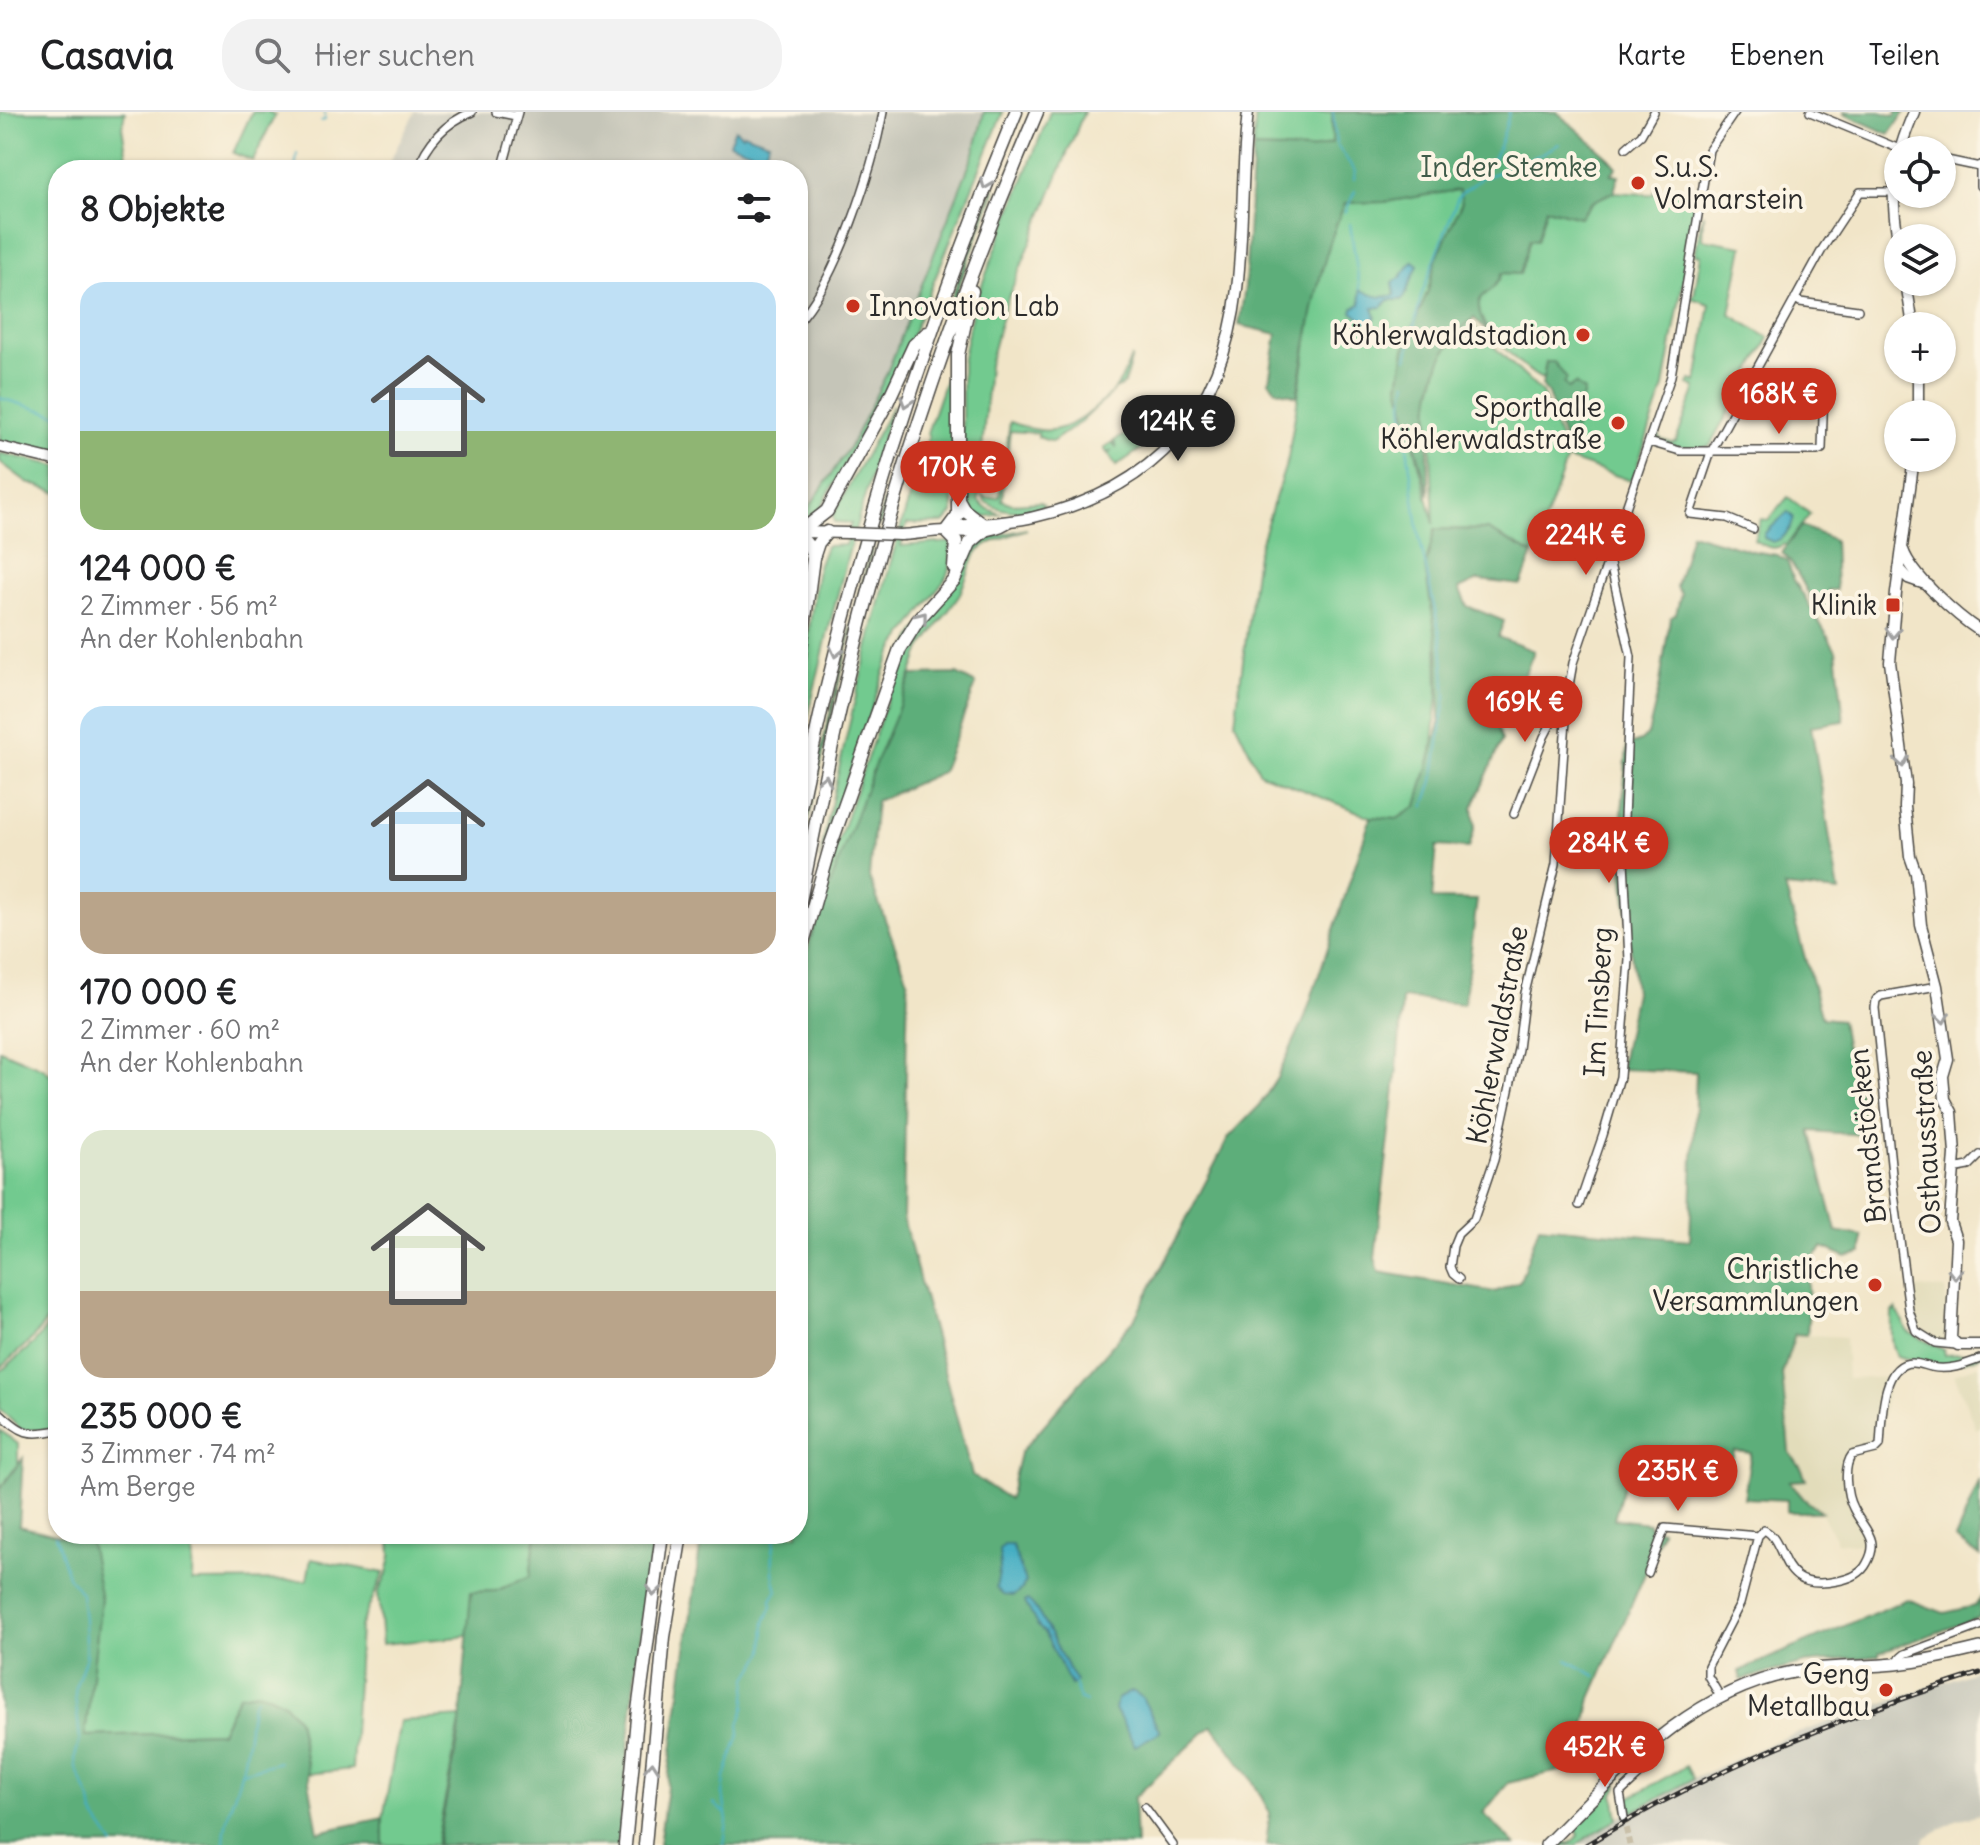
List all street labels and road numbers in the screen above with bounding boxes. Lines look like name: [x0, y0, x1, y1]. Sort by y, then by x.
street label: Köhlerwaldstraße: [1458, 923, 1536, 1147]
street label: Im Tinsberg: [1576, 926, 1620, 1078]
street label: Brandstöcken: [1840, 1047, 1894, 1225]
street label: Osthausstraße: [1903, 1049, 1949, 1235]

